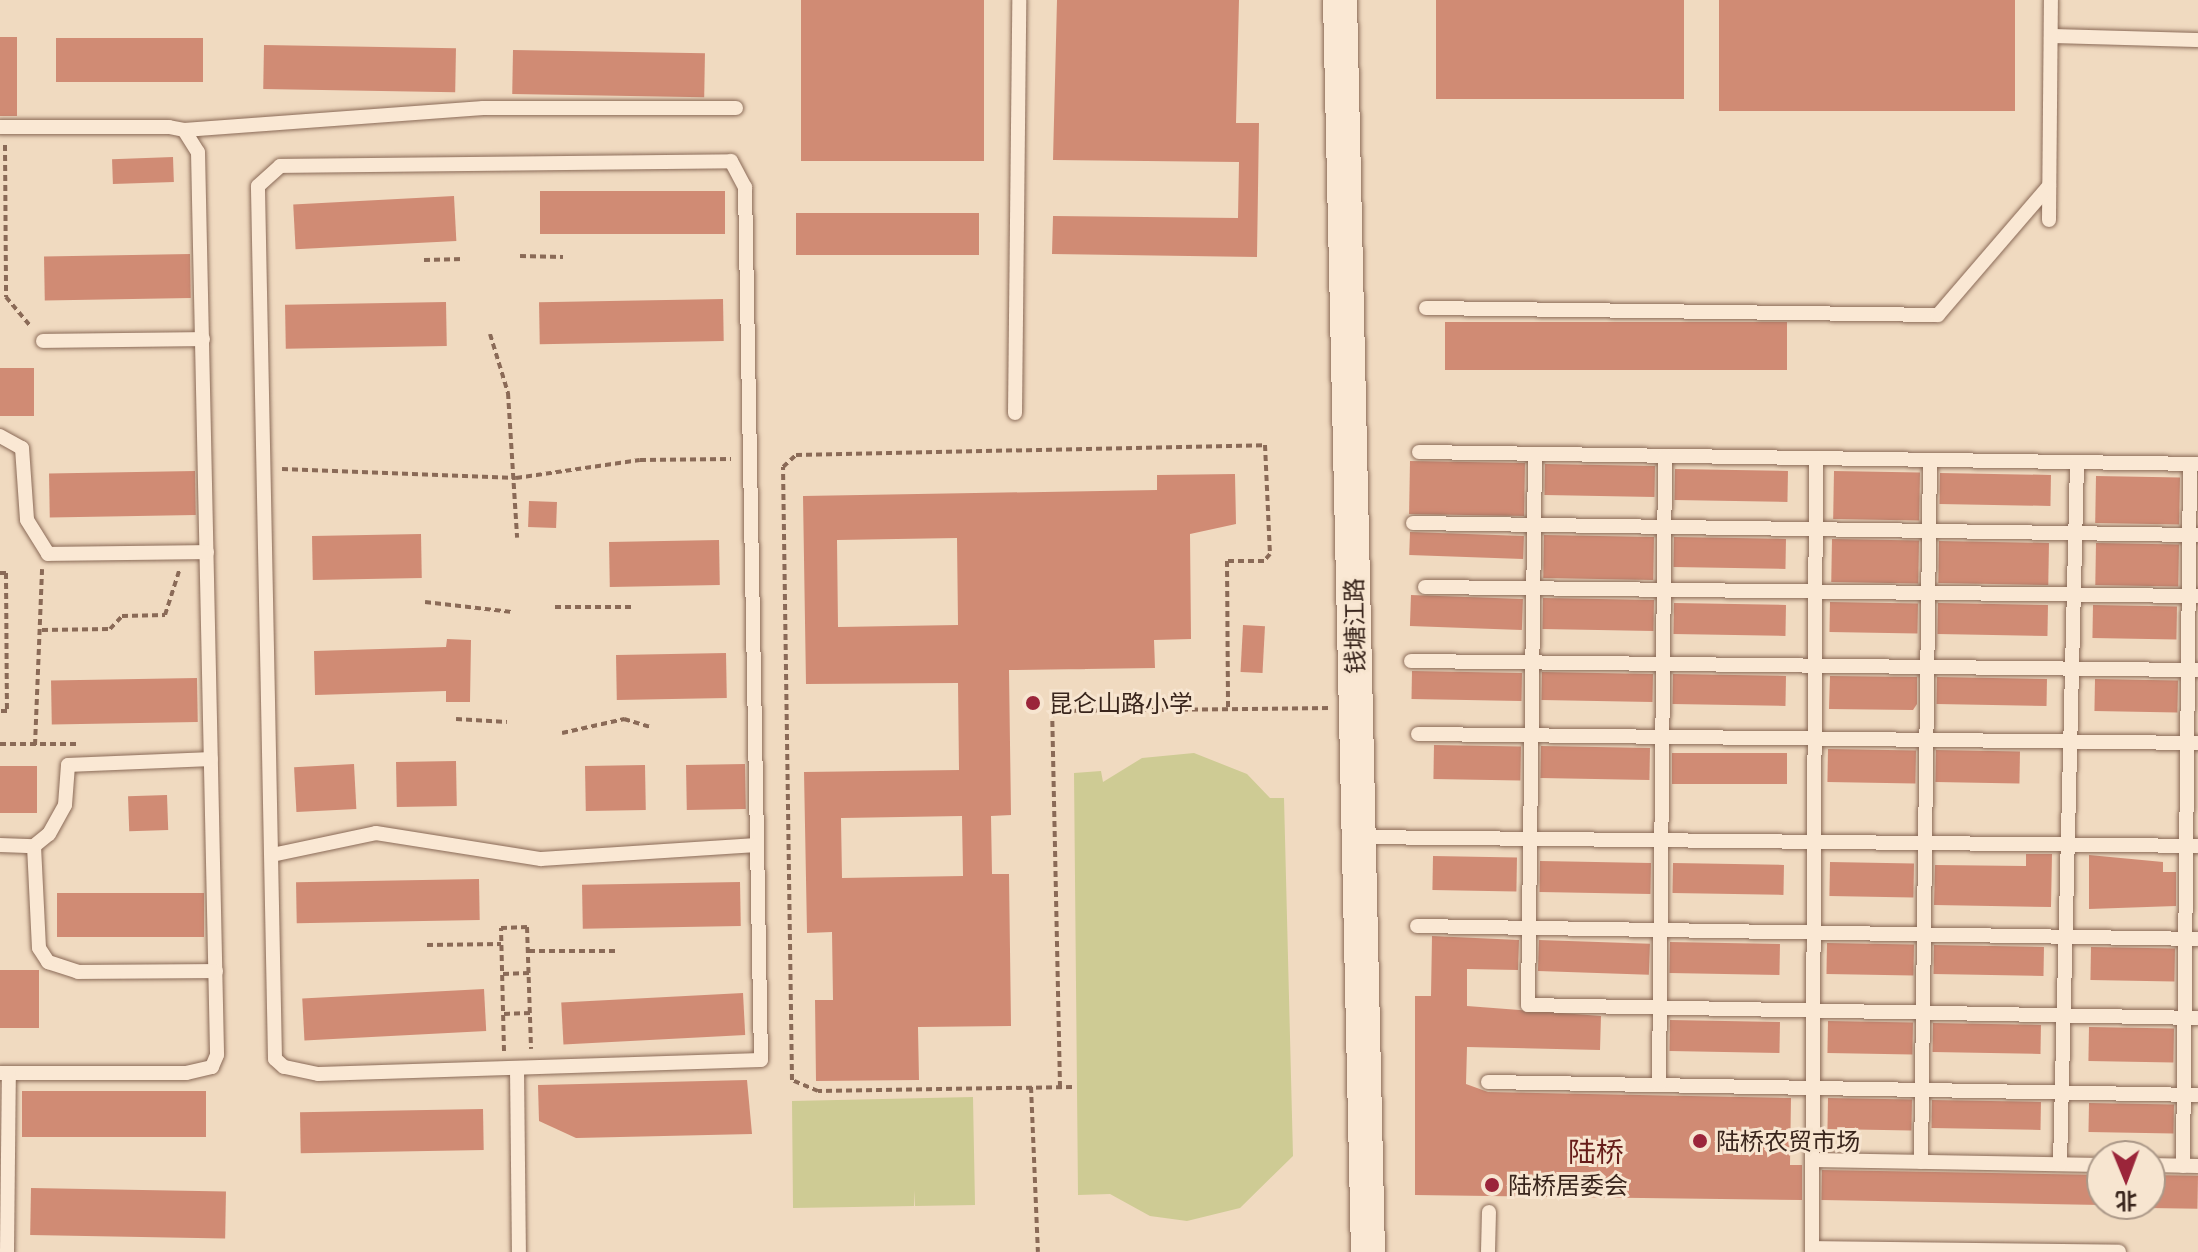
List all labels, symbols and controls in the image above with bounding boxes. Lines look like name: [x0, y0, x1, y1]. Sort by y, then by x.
street label: 钱塘江路: [1339, 578, 1369, 674]
place label: 昆仑山路小学: [1049, 689, 1193, 717]
marker: 昆仑山路小学: [1024, 694, 1042, 712]
place label: 陆桥农贸市场: [1716, 1127, 1860, 1155]
marker: 陆桥农贸市场: [1691, 1132, 1709, 1150]
district label: 陆桥: [1568, 1134, 1624, 1168]
north arrow: [2086, 1140, 2166, 1220]
place label: 陆桥居委会: [1508, 1171, 1628, 1199]
marker: 陆桥居委会: [1483, 1176, 1501, 1194]
text: 北: [2115, 1187, 2138, 1217]

